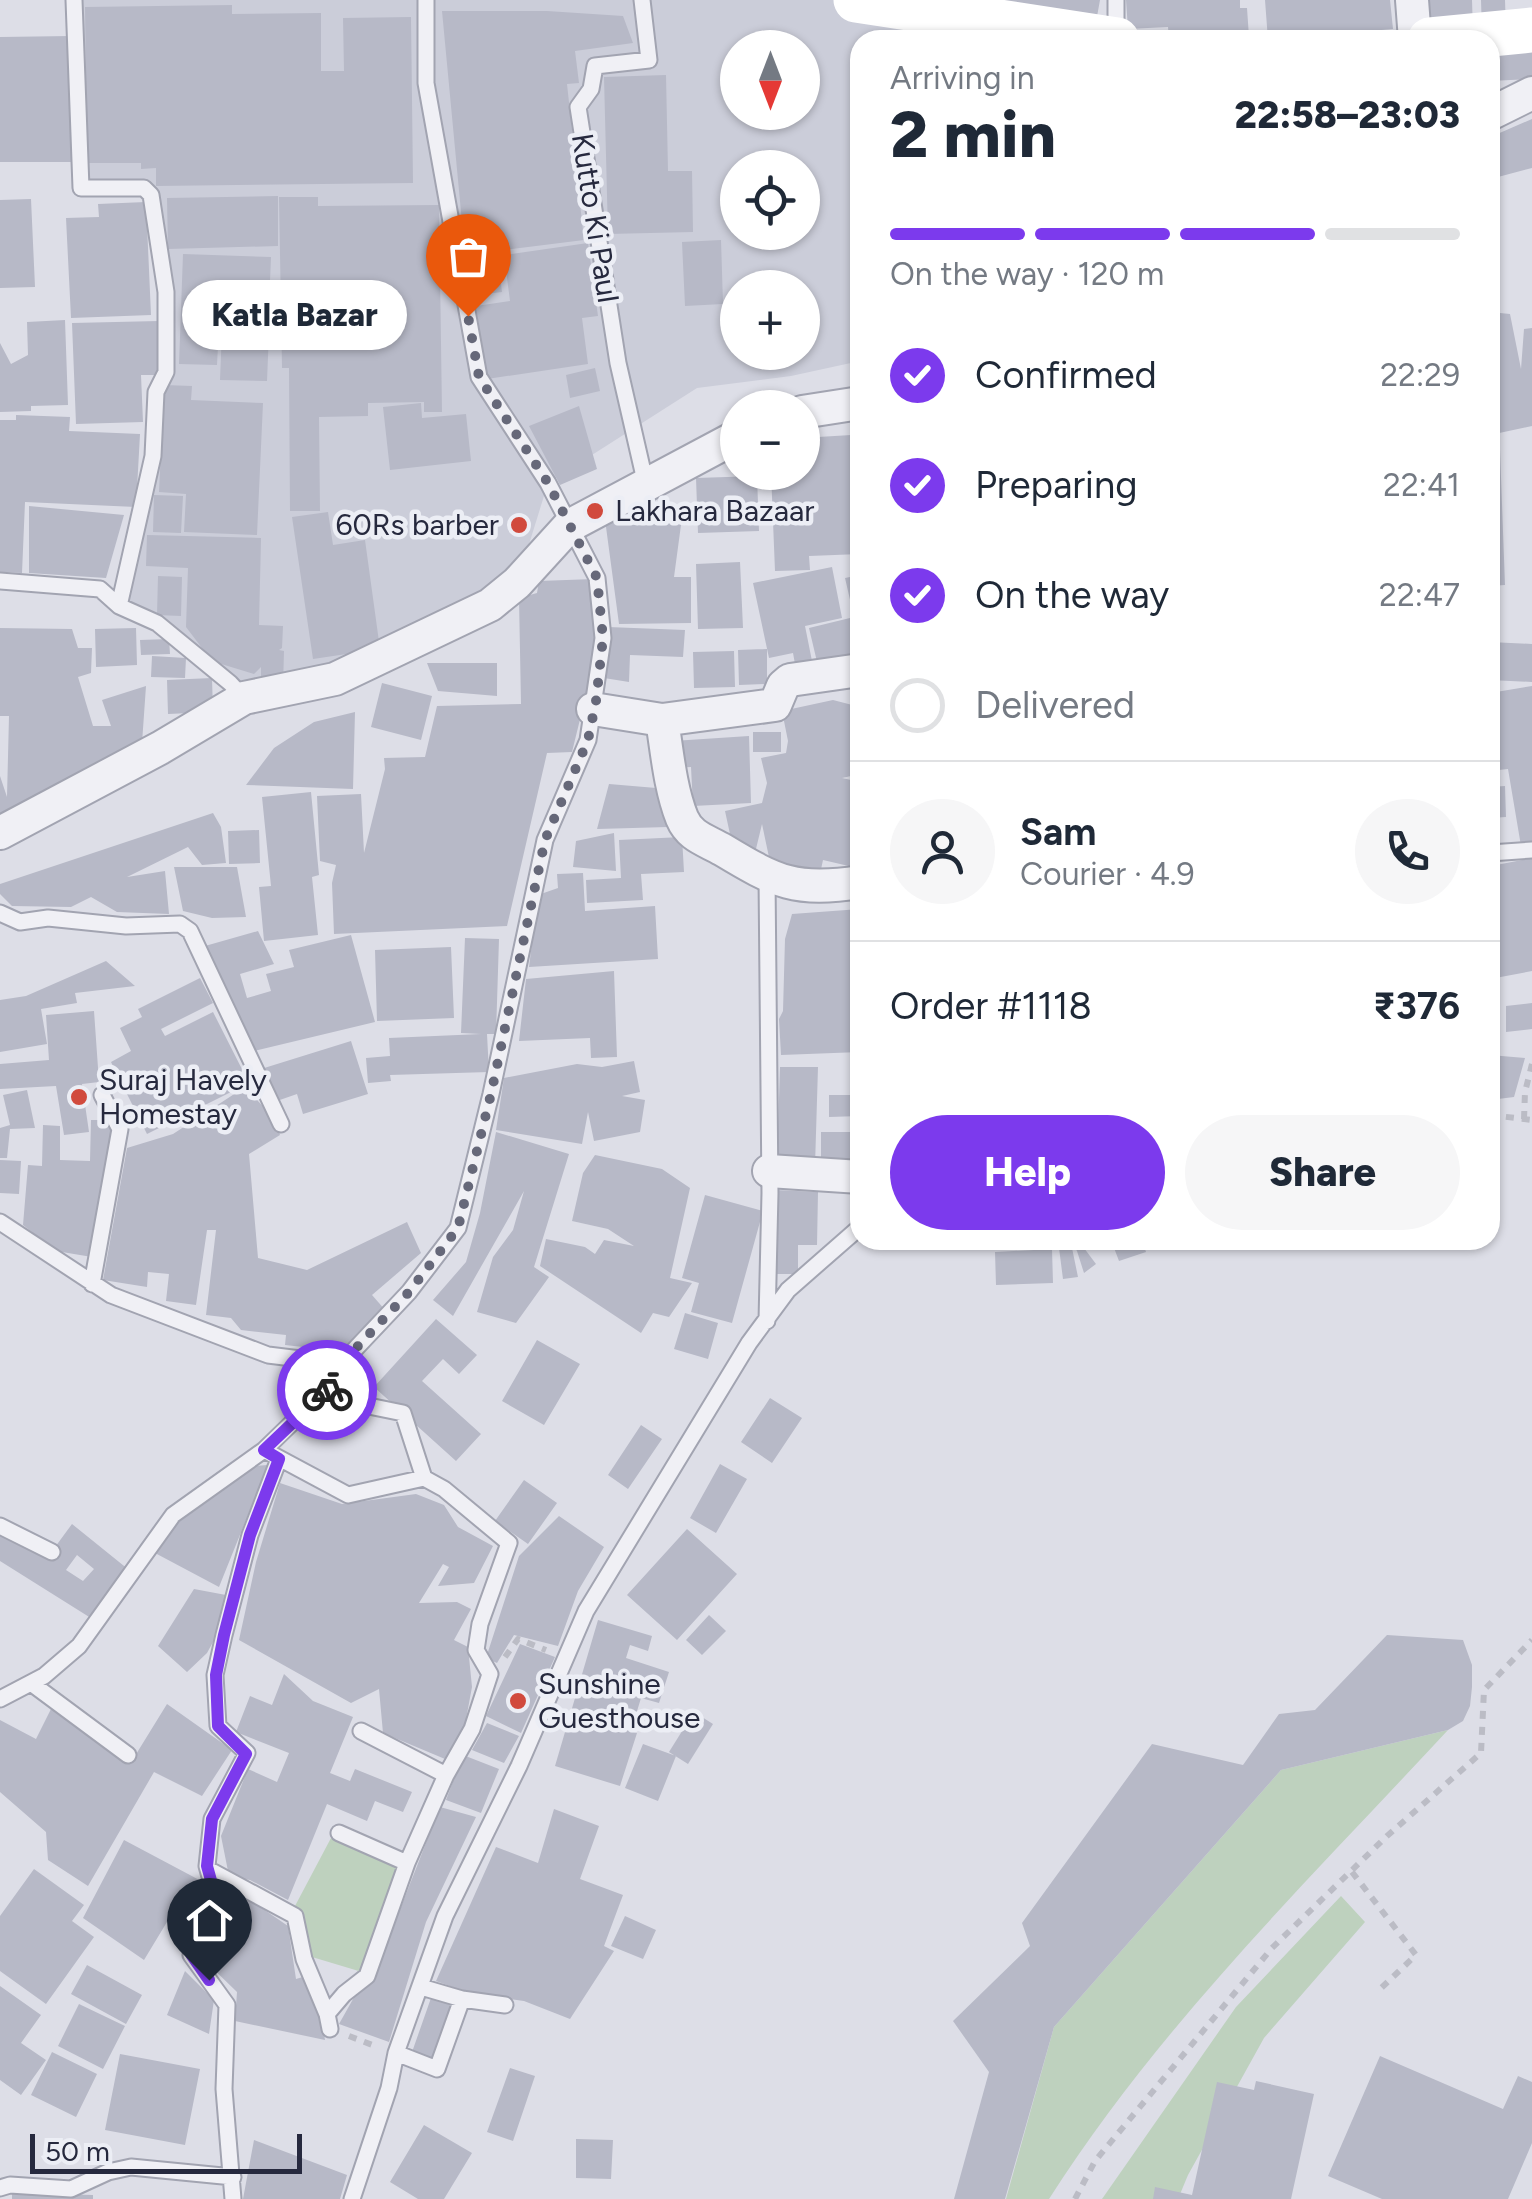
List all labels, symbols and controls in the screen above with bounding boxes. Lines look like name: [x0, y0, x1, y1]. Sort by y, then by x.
north arrow: [720, 30, 820, 130]
map controls: [720, 30, 820, 490]
text: Arriving in: [890, 59, 1035, 97]
text: 22:58–23:03: [1235, 92, 1460, 138]
text: 2 min: [890, 95, 1056, 173]
street label: Kutto Ki Paul: [564, 131, 627, 305]
button: locate: [720, 150, 820, 250]
pin: [426, 214, 511, 317]
icon: bag: [441, 229, 496, 284]
text: On the way · 120 m: [890, 255, 1164, 293]
button: +: [720, 270, 820, 370]
callout: Katla Bazar: [183, 281, 408, 351]
text: Katla Bazar: [211, 296, 378, 334]
icon: check: [890, 348, 945, 403]
text: Confirmed: [975, 352, 1157, 398]
text: 22:29: [1380, 356, 1460, 394]
button: −: [720, 390, 820, 490]
icon: check: [890, 458, 945, 513]
text: Preparing: [975, 462, 1137, 508]
text: 22:41: [1383, 466, 1460, 504]
place label: Lakhara Bazaar: [615, 492, 814, 529]
marker: Lakhara Bazaar: [584, 500, 606, 522]
place label: 60Rs barber: [336, 506, 499, 543]
marker: 60Rs barber: [508, 514, 530, 536]
icon: check: [890, 568, 945, 623]
text: On the way: [975, 572, 1169, 618]
text: 22:47: [1379, 576, 1460, 614]
text: Delivered: [975, 682, 1135, 728]
button: person: [890, 799, 995, 904]
button: phone: [1355, 799, 1460, 904]
text: Sam: [1020, 809, 1096, 855]
text: Courier · 4.9: [1020, 855, 1195, 893]
text: Order #1118: [890, 983, 1092, 1029]
text: ₹376: [1373, 983, 1460, 1029]
place label: Suraj Havely Homestay: [99, 1061, 267, 1132]
marker: Suraj Havely Homestay: [68, 1086, 90, 1108]
button: Help: [890, 1115, 1165, 1230]
button: Share: [1185, 1115, 1460, 1230]
courier: [277, 1340, 377, 1440]
icon: bike: [300, 1363, 355, 1418]
place label: Sunshine Guesthouse: [538, 1665, 700, 1736]
marker: Sunshine Guesthouse: [507, 1690, 529, 1712]
pin: [167, 1878, 252, 1981]
icon: home: [182, 1893, 237, 1948]
scale bar: [30, 2129, 302, 2174]
text: 50 m: [45, 2134, 110, 2168]

